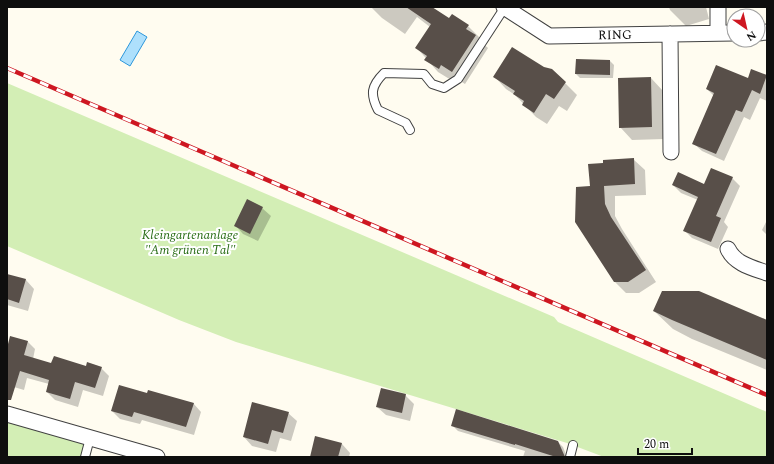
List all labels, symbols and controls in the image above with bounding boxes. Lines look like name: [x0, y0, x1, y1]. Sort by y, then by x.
north arrow: [726, 8, 766, 48]
street label: RING: [598, 25, 632, 45]
text: N: [743, 26, 760, 45]
park label: Kleingartenanlage "Am grünen Tal": [142, 225, 238, 260]
scale bar: [638, 430, 692, 456]
text: 20 m: [644, 435, 669, 454]

